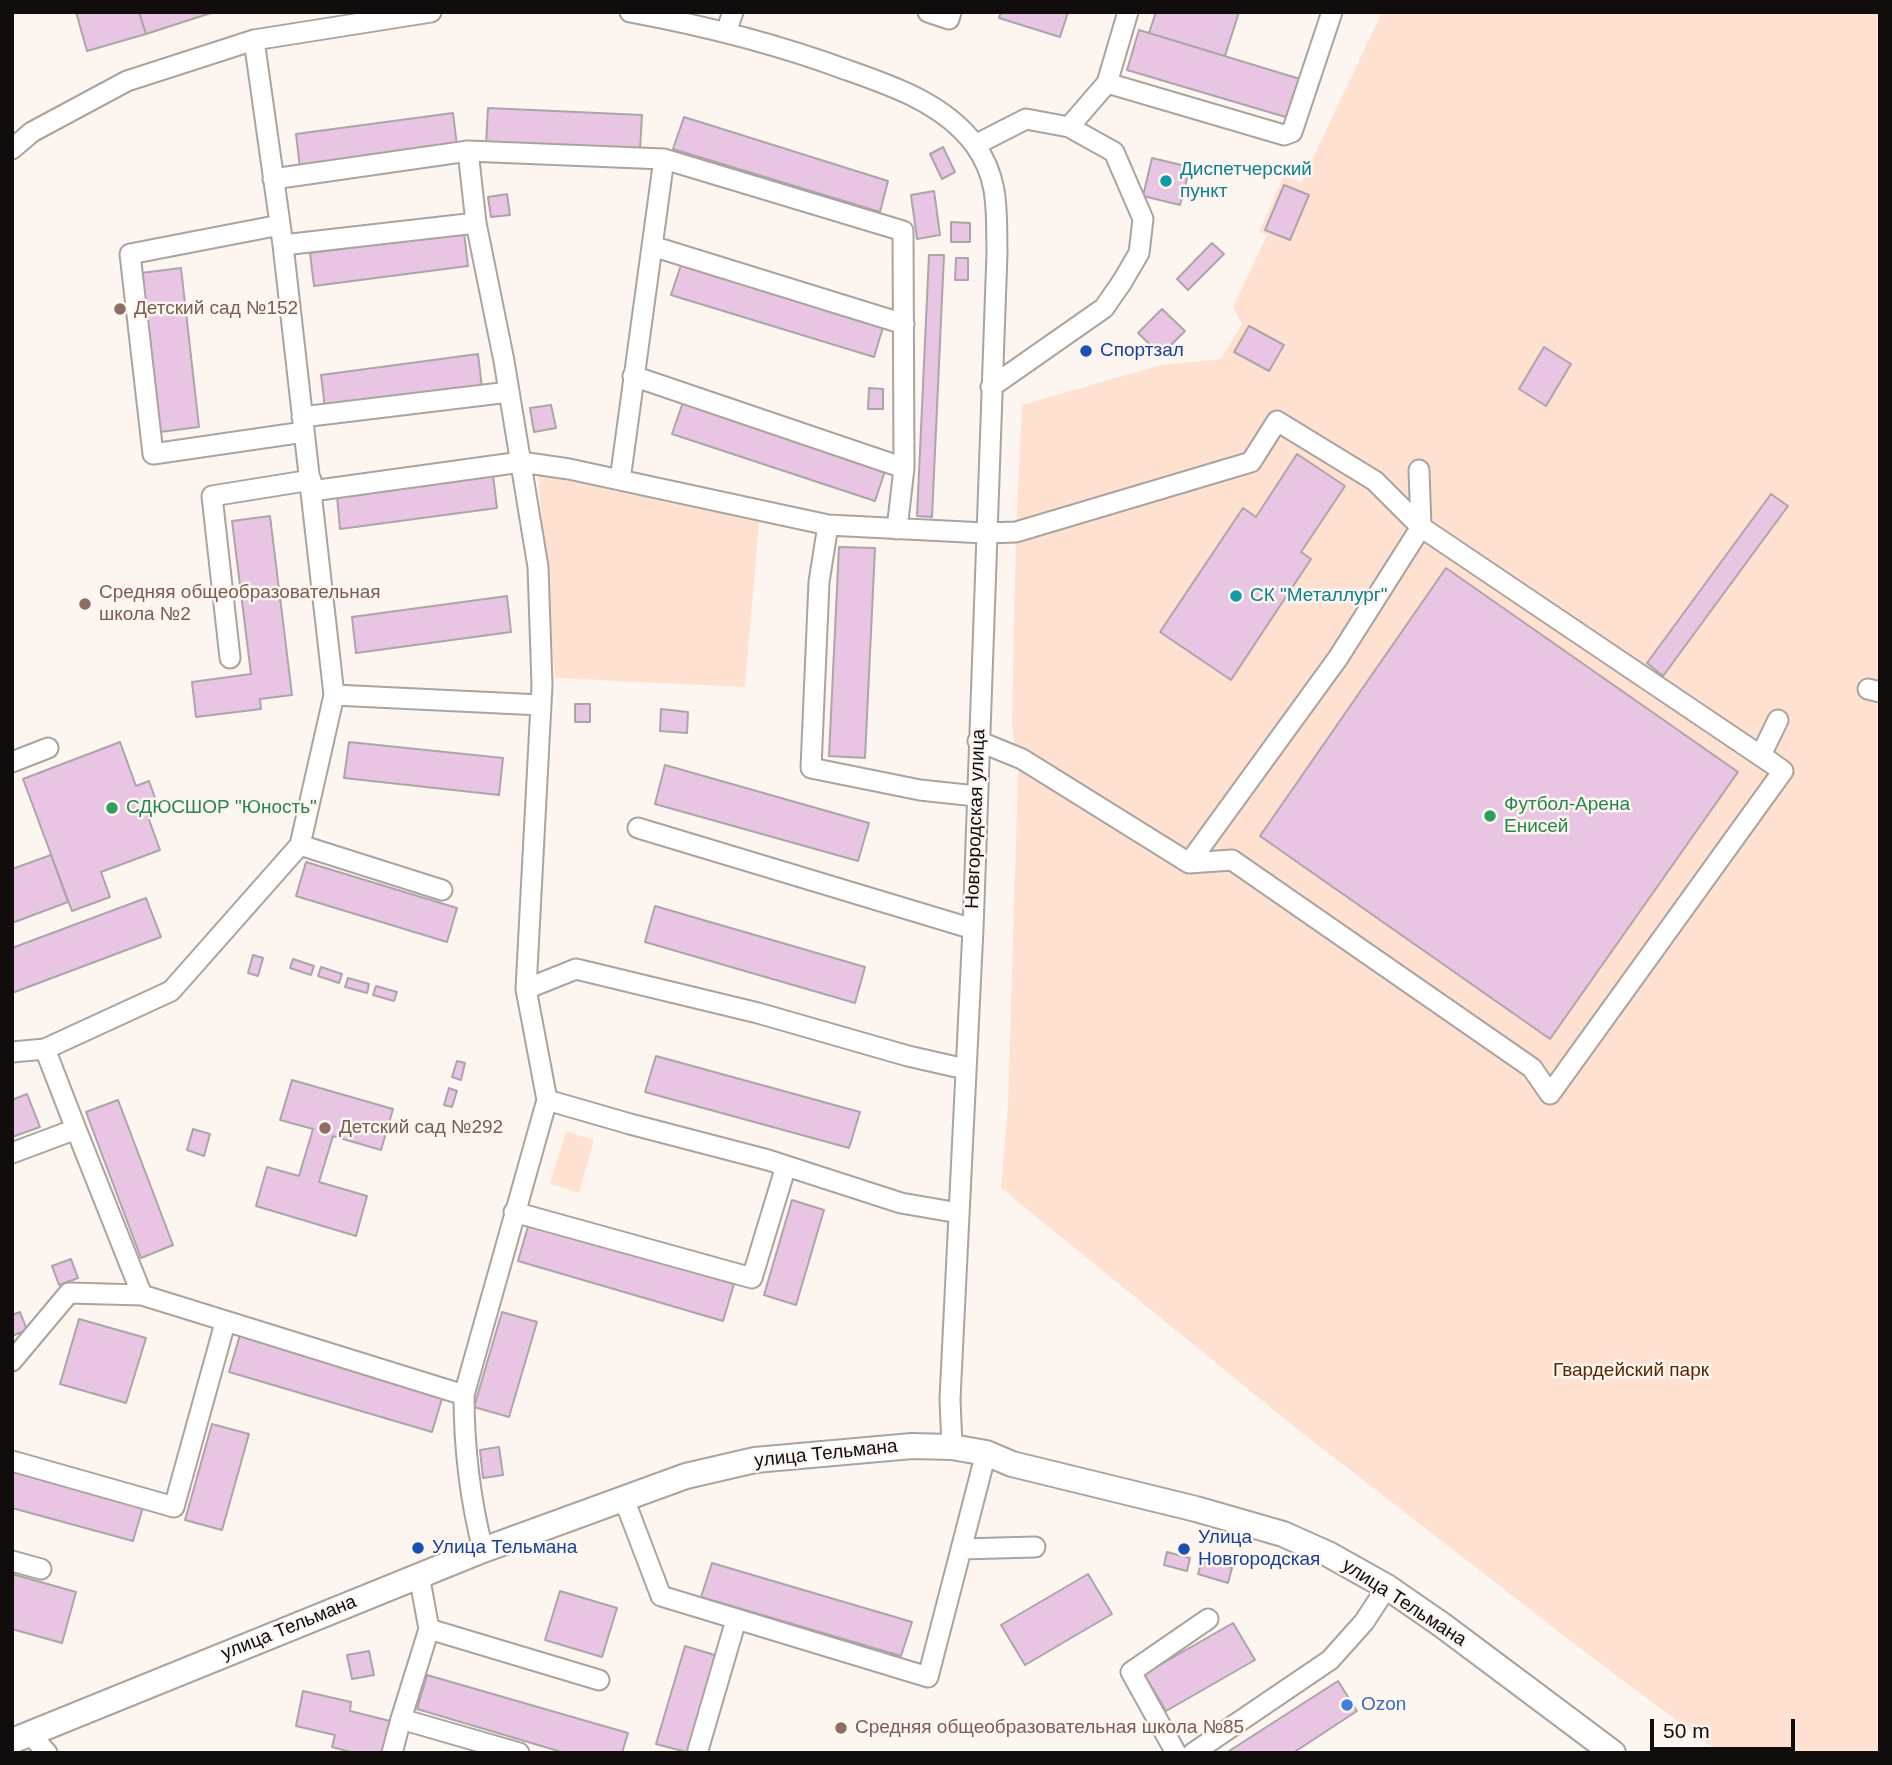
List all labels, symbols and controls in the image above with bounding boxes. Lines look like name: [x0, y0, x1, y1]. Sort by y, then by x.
place label: Диспетчерский пункт: [1180, 159, 1312, 203]
marker: Диспетчерский пункт: [1158, 173, 1174, 189]
place label: Детский сад №152: [134, 298, 298, 320]
marker: Детский сад №152: [112, 301, 128, 317]
place label: Спортзал: [1100, 340, 1184, 362]
marker: Спортзал: [1078, 343, 1094, 359]
place label: Средняя общеобразовательная школа №2: [99, 582, 381, 626]
place label: СК "Металлург": [1250, 585, 1388, 607]
marker: СК "Металлург": [1228, 588, 1244, 604]
marker: Средняя общеобразовательная школа №2: [77, 596, 93, 612]
street label: Новгородская улица: [961, 729, 991, 909]
place label: Футбол-Арена Енисей: [1504, 794, 1630, 838]
place label: СДЮСШОР "Юность": [126, 797, 317, 819]
marker: СДЮСШОР "Юность": [104, 800, 120, 816]
marker: Футбол-Арена Енисей: [1482, 808, 1498, 824]
place label: Детский сад №292: [339, 1117, 503, 1139]
marker: Детский сад №292: [317, 1120, 333, 1136]
park label: Гвардейский парк: [1553, 1360, 1709, 1382]
street label: улица Тельмана: [753, 1435, 899, 1473]
place label: Улица Новгородская: [1198, 1527, 1320, 1571]
place label: Улица Тельмана: [432, 1537, 577, 1559]
marker: Улица Тельмана: [410, 1540, 426, 1556]
marker: Улица Новгородская: [1176, 1541, 1192, 1557]
street label: улица Тельмана: [1338, 1554, 1470, 1652]
street label: улица Тельмана: [218, 1591, 360, 1665]
place label: Ozon: [1361, 1694, 1406, 1716]
marker: Ozon: [1339, 1697, 1355, 1713]
scale bar: [1654, 1706, 1799, 1750]
place label: Средняя общеобразовательная школа №85: [855, 1717, 1244, 1739]
text: 50 m: [1663, 1719, 1710, 1742]
marker: Средняя общеобразовательная школа №85: [833, 1720, 849, 1736]

